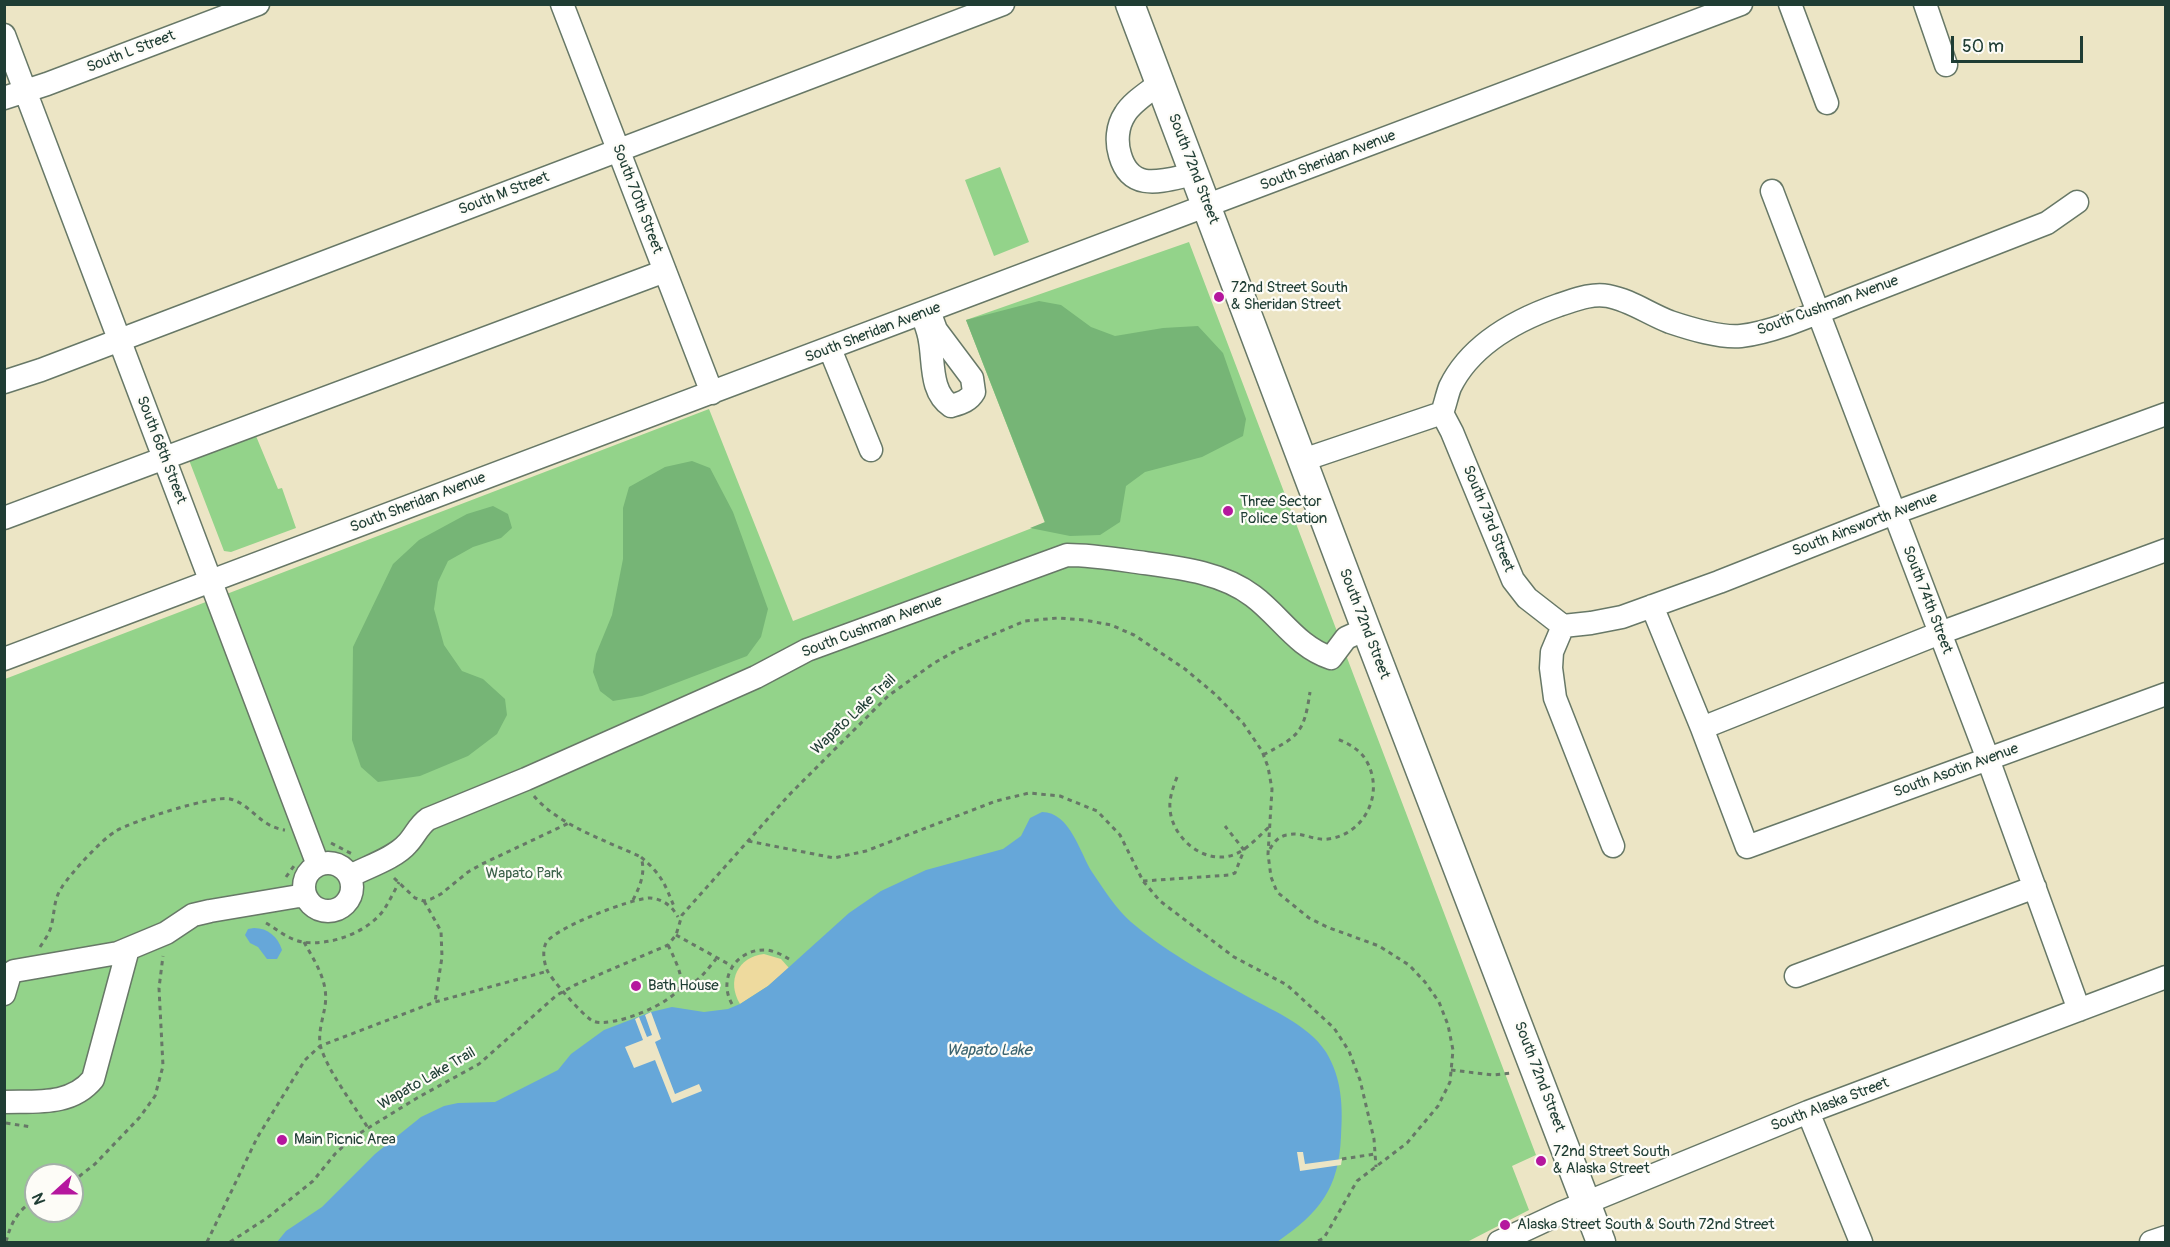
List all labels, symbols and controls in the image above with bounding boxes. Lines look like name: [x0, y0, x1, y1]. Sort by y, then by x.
scale bar: [1954, 24, 2086, 62]
street label: South L Street: [84, 27, 178, 77]
text: 50 m: [1962, 35, 2004, 58]
street label: South 72nd Street: [1164, 111, 1222, 227]
street label: South Sheridan Avenue: [1258, 127, 1398, 195]
street label: South 70th Street: [608, 142, 666, 256]
street label: South M Street: [456, 169, 552, 219]
street label: South Cushman Avenue: [1755, 272, 1901, 340]
place label: 72nd Street South & Sheridan Street: [1231, 279, 1348, 314]
marker: 72nd Street South & Sheridan Street: [1212, 290, 1226, 304]
street label: South Sheridan Avenue: [803, 299, 943, 367]
street label: South 68th Street: [132, 394, 190, 506]
street label: South 73rd Street: [1458, 463, 1518, 575]
street label: South Sheridan Avenue: [348, 469, 488, 537]
street label: South Ainsworth Avenue: [1790, 489, 1940, 561]
place label: Three Sector Police Station: [1240, 493, 1327, 528]
marker: Three Sector Police Station: [1221, 504, 1235, 518]
street label: South 74th Street: [1898, 543, 1956, 657]
street label: South 72nd Street: [1335, 566, 1393, 682]
street label: South Cushman Avenue: [799, 592, 945, 662]
street label: Wapato Lake Trail: [808, 671, 900, 759]
street label: South Asotin Avenue: [1891, 740, 2021, 802]
park label: Wapato Park: [485, 865, 563, 883]
place label: Bath House: [648, 977, 719, 995]
marker: Bath House: [629, 979, 643, 993]
street label: South 72nd Street: [1510, 1019, 1568, 1135]
water label: Wapato Lake: [946, 1041, 1032, 1061]
street label: Wapato Lake Trail: [375, 1044, 479, 1114]
street label: South Alaska Street: [1769, 1074, 1891, 1136]
place label: Main Picnic Area: [294, 1131, 396, 1149]
marker: Main Picnic Area: [275, 1133, 289, 1147]
place label: 72nd Street South & Alaska Street: [1553, 1143, 1670, 1178]
marker: 72nd Street South & Alaska Street: [1534, 1154, 1548, 1168]
north arrow: [24, 1163, 84, 1223]
text: N: [28, 1190, 50, 1207]
place label: Alaska Street South & South 72nd Street: [1517, 1216, 1775, 1234]
marker: Alaska Street South & South 72nd Street: [1498, 1218, 1512, 1232]

